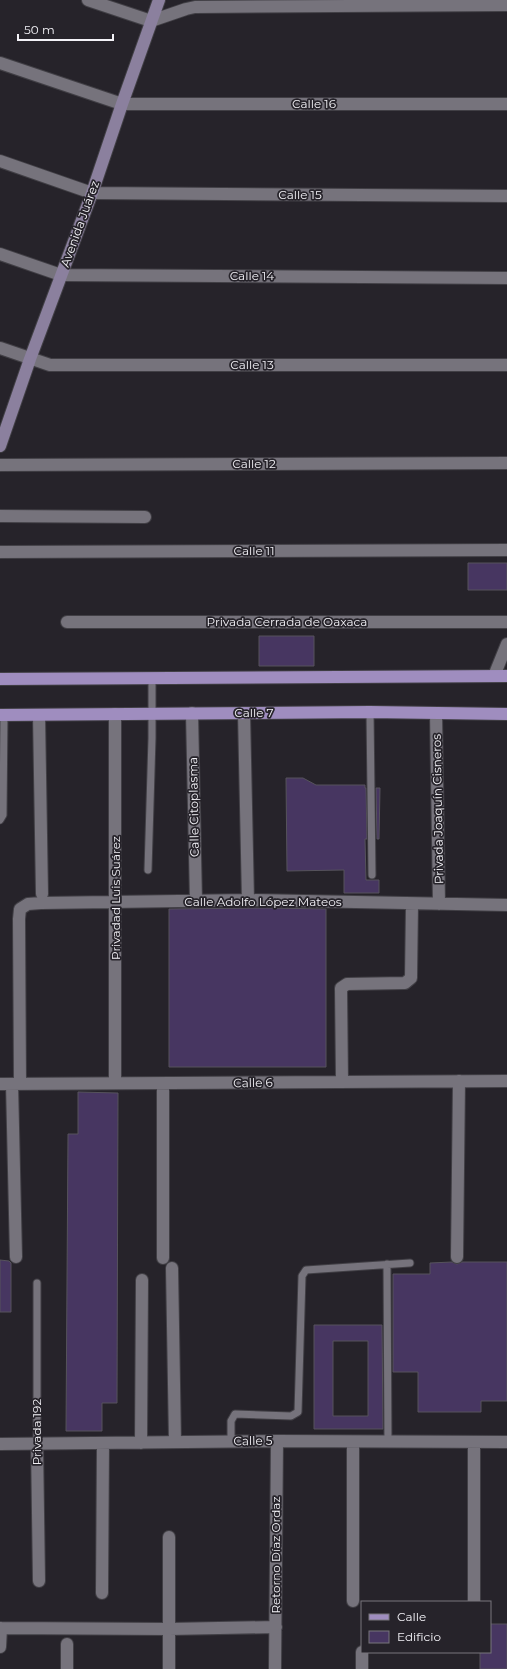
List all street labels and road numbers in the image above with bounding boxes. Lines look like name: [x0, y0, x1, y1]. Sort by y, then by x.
street label: Calle 16: [292, 96, 336, 111]
street label: Avenida Juárez: [57, 179, 102, 269]
street label: Calle 15: [278, 187, 322, 202]
street label: Calle 14: [230, 268, 274, 283]
street label: Calle 13: [230, 357, 274, 372]
street label: Calle 12: [232, 456, 276, 471]
street label: Calle 11: [233, 543, 275, 558]
street label: Privada Cerrada de Oaxaca: [207, 614, 367, 629]
street label: Calle 7: [234, 705, 274, 720]
street label: Privada Joaquín Cisneros: [429, 734, 446, 884]
street label: Calle Citoplasma: [185, 757, 202, 857]
street label: Privadad Luis Suárez: [108, 836, 123, 960]
street label: Calle Adolfo López Mateos: [184, 894, 342, 909]
street label: Calle 6: [233, 1075, 273, 1090]
street label: Privada 192: [29, 1399, 44, 1465]
street label: Calle 5: [233, 1433, 273, 1448]
street label: Retorno Díaz Ordaz: [268, 1496, 283, 1614]

